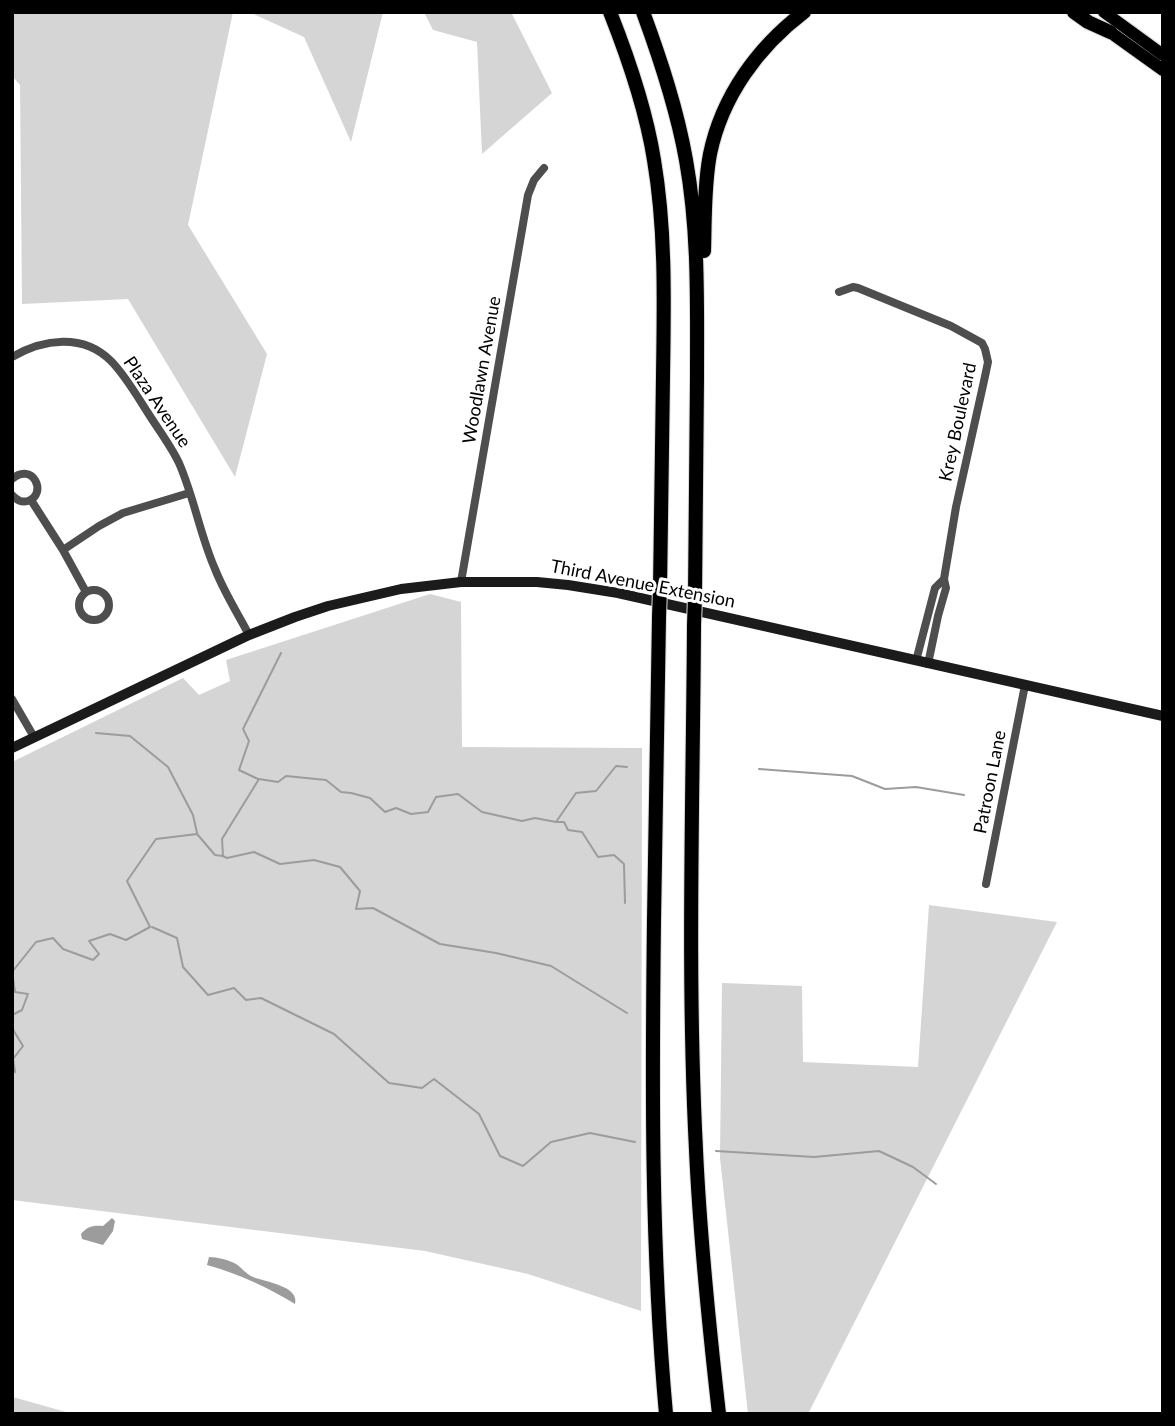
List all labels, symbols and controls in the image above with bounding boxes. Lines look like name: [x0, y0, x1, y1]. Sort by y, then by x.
street label: Woodlawn Avenue: [458, 294, 506, 446]
street label: Plaza Avenue: [119, 352, 195, 452]
street label: Krey Boulevard: [935, 361, 981, 483]
street label: Third Avenue Extension: [549, 556, 737, 612]
street label: Patroon Lane: [969, 729, 1011, 835]

